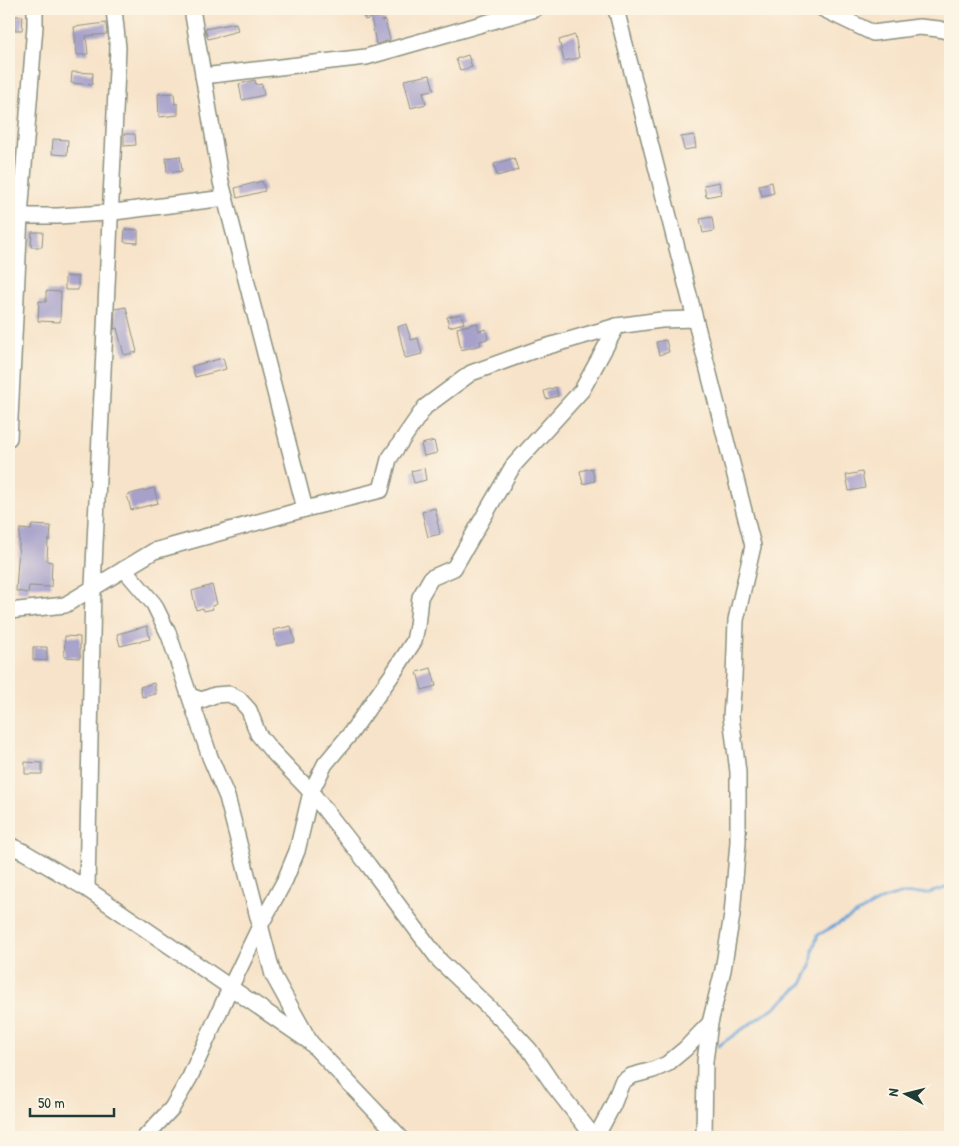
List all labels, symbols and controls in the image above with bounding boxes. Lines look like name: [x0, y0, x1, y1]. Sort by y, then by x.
north arrow: [882, 1068, 932, 1118]
scale bar: [30, 1086, 114, 1118]
text: N: [883, 1087, 903, 1097]
text: 50 m: [38, 1092, 65, 1113]

